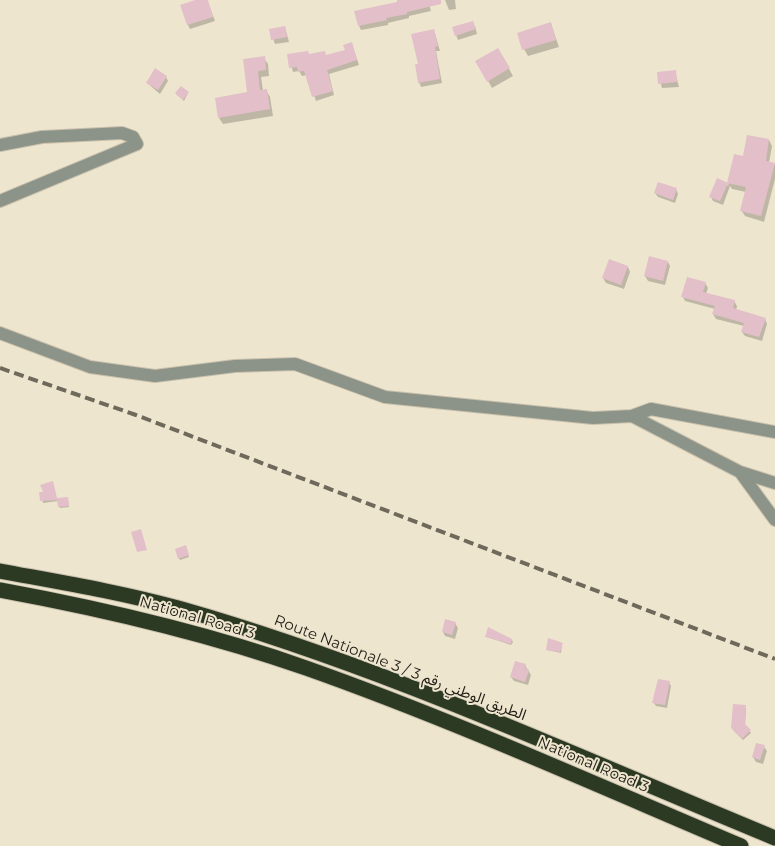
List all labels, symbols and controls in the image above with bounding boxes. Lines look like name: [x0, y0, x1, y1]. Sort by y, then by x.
street label: National Road 3: [137, 593, 257, 643]
street label: Route Nationale 3 / الطريق الوطني رقم 3: [271, 611, 529, 725]
street label: National Road 3: [535, 733, 651, 797]

